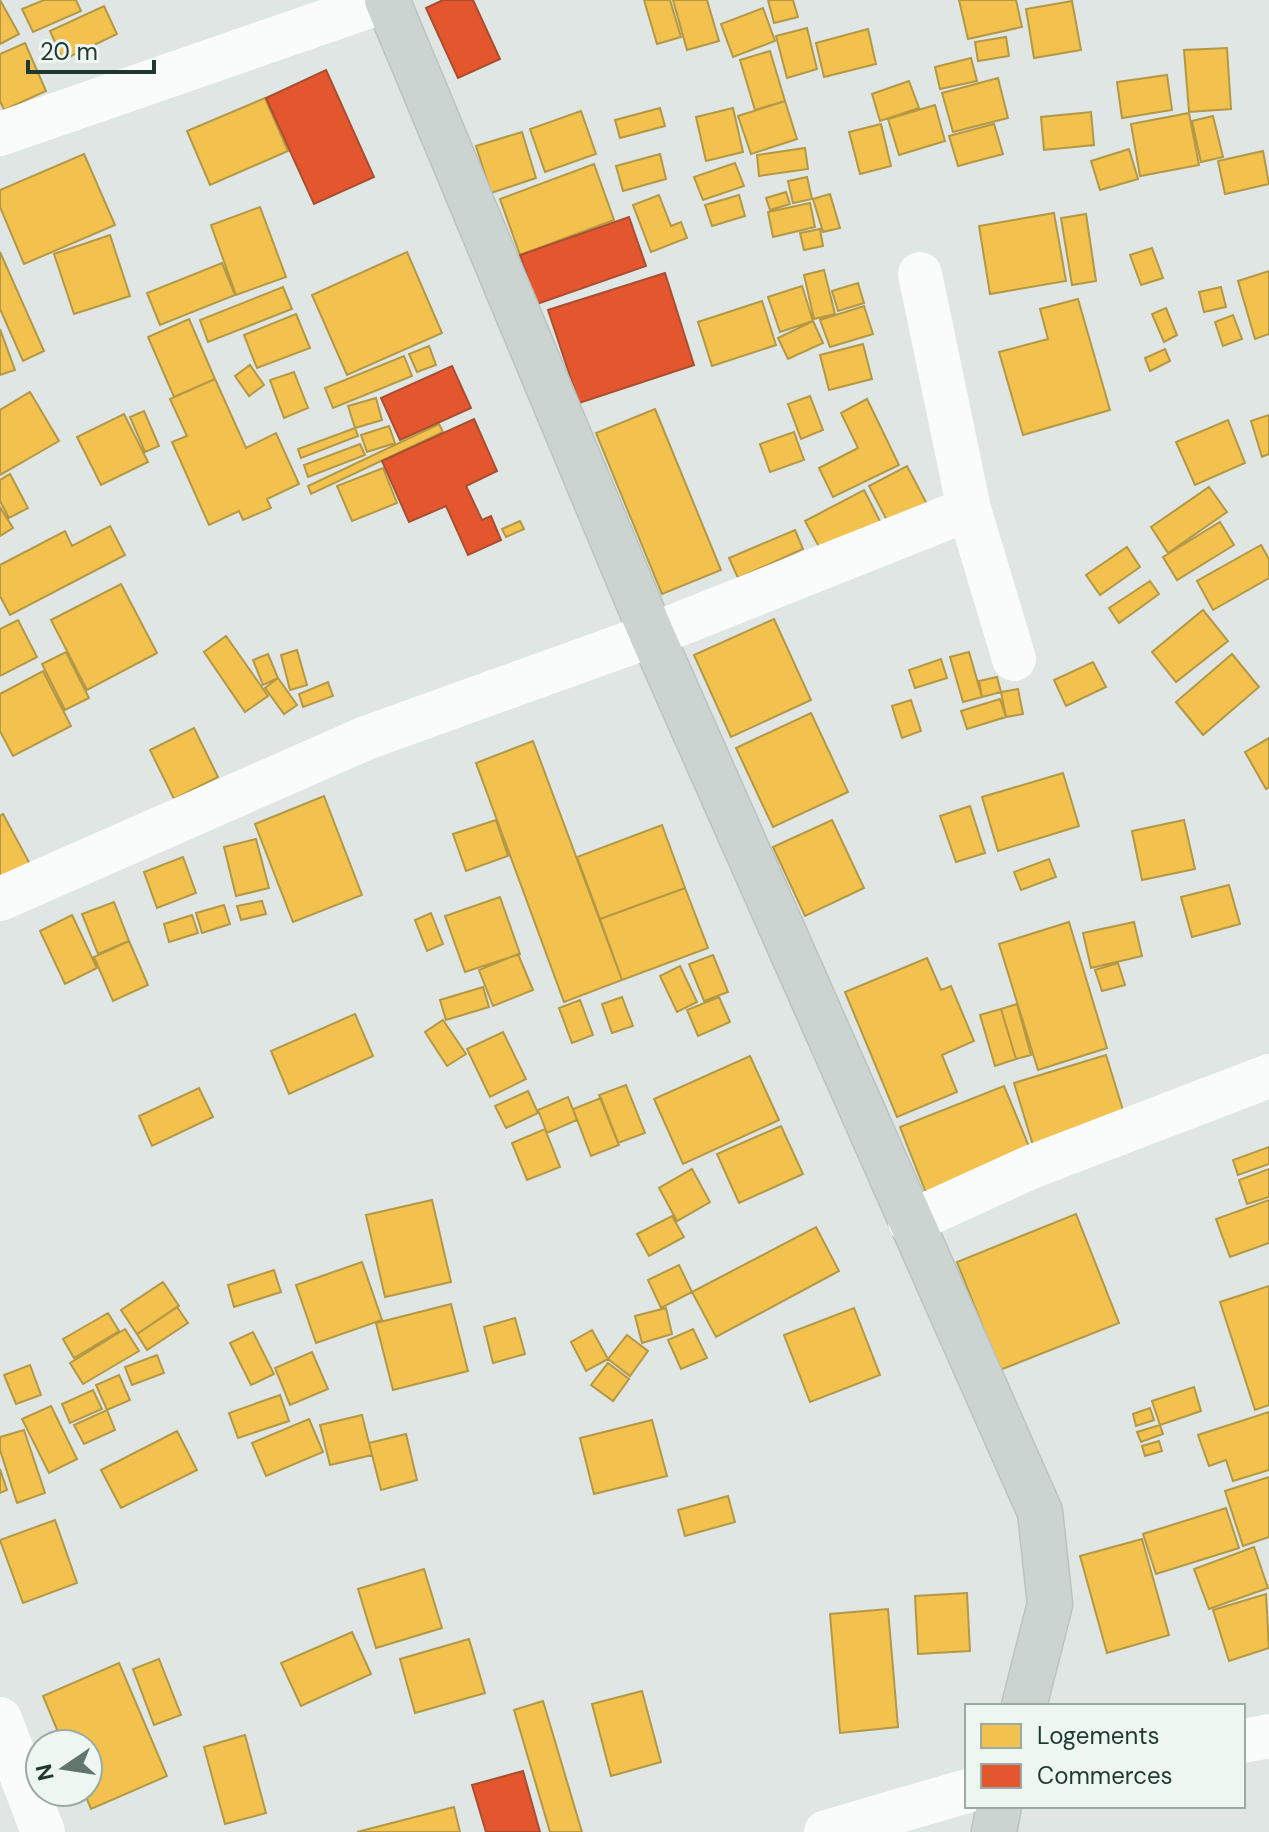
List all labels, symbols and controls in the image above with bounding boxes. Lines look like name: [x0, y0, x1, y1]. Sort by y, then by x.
scale bar: [28, 24, 154, 74]
text: 20 m: [40, 36, 98, 67]
legend: [965, 1704, 1245, 1808]
text: Logements: [1037, 1720, 1160, 1751]
north arrow: [24, 1728, 104, 1808]
text: Commerces: [1037, 1760, 1173, 1791]
text: N: [29, 1761, 61, 1783]

